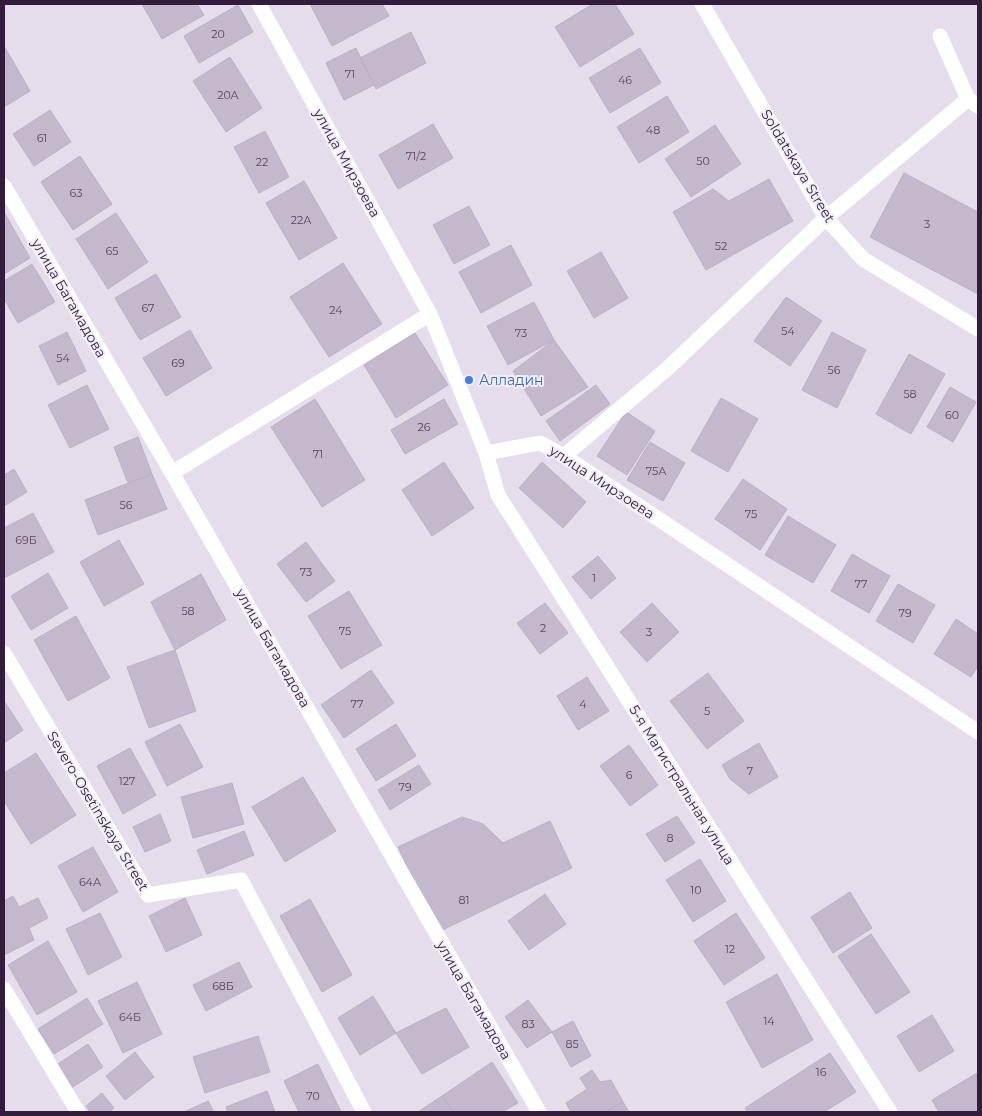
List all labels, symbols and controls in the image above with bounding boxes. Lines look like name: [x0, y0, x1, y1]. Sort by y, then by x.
house number: 20: [211, 27, 225, 41]
house number: 71: [345, 67, 355, 81]
house number: 46: [618, 73, 632, 87]
house number: 20А: [217, 88, 240, 102]
street label: улица Мирзоева: [309, 104, 384, 221]
street label: Soldatskaya Street: [757, 106, 839, 226]
house number: 48: [646, 123, 660, 137]
house number: 61: [37, 131, 47, 145]
house number: 71/2: [406, 149, 426, 163]
house number: 50: [696, 154, 710, 168]
house number: 22: [256, 155, 268, 169]
house number: 63: [70, 186, 82, 200]
house number: 22А: [291, 213, 312, 227]
house number: 3: [924, 217, 930, 231]
street label: улица Багамадова: [27, 234, 110, 361]
house number: 52: [715, 239, 727, 253]
house number: 65: [106, 244, 118, 258]
house number: 67: [141, 301, 155, 315]
house number: 24: [329, 303, 343, 317]
house number: 54: [781, 324, 795, 338]
house number: 73: [515, 326, 527, 340]
house number: 54: [56, 351, 70, 365]
house number: 69: [171, 356, 185, 370]
house number: 56: [828, 363, 841, 377]
place label: Алладин: [479, 371, 543, 389]
marker: Алладин: [463, 374, 475, 386]
house number: 58: [903, 387, 917, 401]
house number: 60: [945, 408, 959, 422]
house number: 26: [418, 420, 431, 434]
street label: улица Мирзоева: [545, 441, 658, 523]
house number: 71: [313, 447, 323, 461]
house number: 75А: [646, 464, 667, 478]
house number: 56: [120, 498, 133, 512]
house number: 75: [745, 507, 757, 521]
house number: 69Б: [15, 533, 37, 547]
house number: 73: [300, 565, 312, 579]
house number: 1: [592, 571, 596, 585]
house number: 77: [855, 577, 867, 591]
street label: улица Багамадова: [231, 584, 314, 711]
house number: 58: [181, 604, 195, 618]
house number: 79: [898, 606, 912, 620]
house number: 2: [540, 621, 546, 635]
house number: 75: [339, 624, 351, 638]
house number: 3: [646, 625, 652, 639]
house number: 77: [351, 697, 363, 711]
house number: 4: [579, 697, 587, 711]
street label: 5-я Магистральная улица: [625, 702, 739, 868]
house number: 5: [704, 704, 710, 718]
street label: Severo-Osetinskaya Street: [43, 728, 153, 894]
house number: 7: [747, 764, 753, 778]
house number: 6: [626, 768, 633, 782]
house number: 127: [119, 774, 135, 788]
house number: 79: [398, 780, 412, 794]
house number: 8: [666, 831, 674, 845]
house number: 64А: [79, 875, 102, 889]
house number: 10: [690, 883, 702, 897]
house number: 81: [459, 893, 470, 907]
street label: улица Багамадова: [432, 936, 515, 1063]
house number: 12: [725, 942, 735, 956]
house number: 68Б: [212, 979, 234, 993]
house number: 64Б: [119, 1010, 141, 1024]
house number: 14: [763, 1014, 775, 1028]
house number: 83: [521, 1017, 535, 1031]
house number: 85: [565, 1037, 579, 1051]
house number: 16: [816, 1065, 827, 1079]
house number: 70: [306, 1089, 320, 1103]

